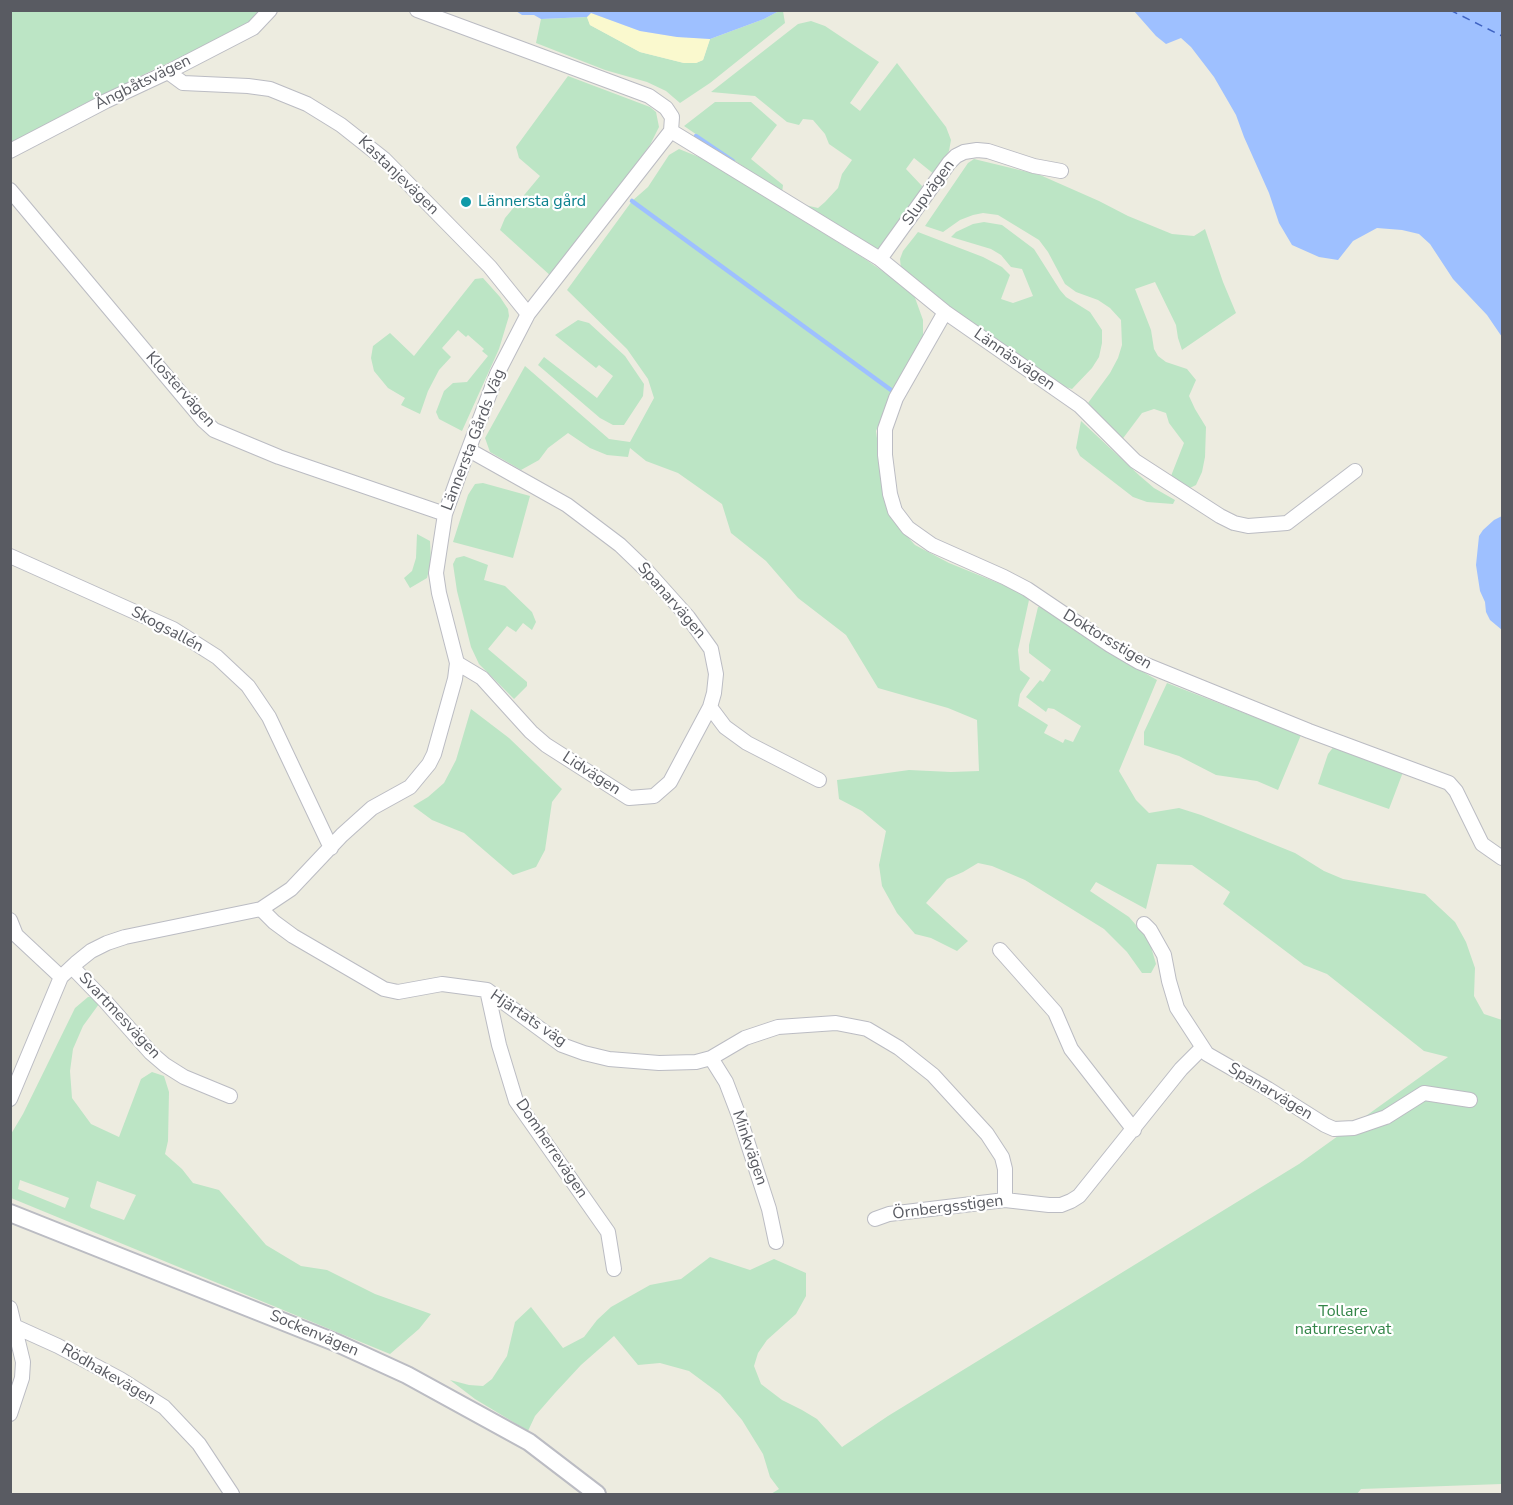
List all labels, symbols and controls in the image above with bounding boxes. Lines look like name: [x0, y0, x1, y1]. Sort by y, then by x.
street label: Ångbåtsvägen: [92, 51, 194, 115]
street label: Kastanjevägen: [354, 133, 442, 219]
street label: Slupvägen: [899, 156, 959, 230]
place label: Lännersta gård: [478, 192, 586, 212]
marker: Lännersta gård: [459, 195, 473, 209]
street label: Lännäsvägen: [970, 325, 1058, 395]
street label: Klostervägen: [141, 348, 219, 432]
street label: Lännersta Gårds Väg: [438, 366, 510, 514]
street label: Spanarvägen: [633, 559, 709, 643]
street label: Skogsallén: [128, 603, 206, 657]
street label: Doktorsstigen: [1059, 606, 1155, 674]
street label: Lidvägen: [558, 748, 624, 800]
street label: Svartmesvägen: [74, 969, 164, 1063]
street label: Hjärtats väg: [486, 986, 570, 1052]
street label: Spanarvägen: [1224, 1059, 1316, 1125]
street label: Domherrevägen: [511, 1096, 591, 1202]
street label: Minkvägen: [727, 1108, 771, 1188]
street label: Örnbergsstigen: [891, 1192, 1005, 1224]
park label: Tollare naturreservat: [1295, 1302, 1391, 1340]
street label: Sockenvägen: [267, 1307, 361, 1361]
street label: Rödhakevägen: [57, 1340, 159, 1410]

